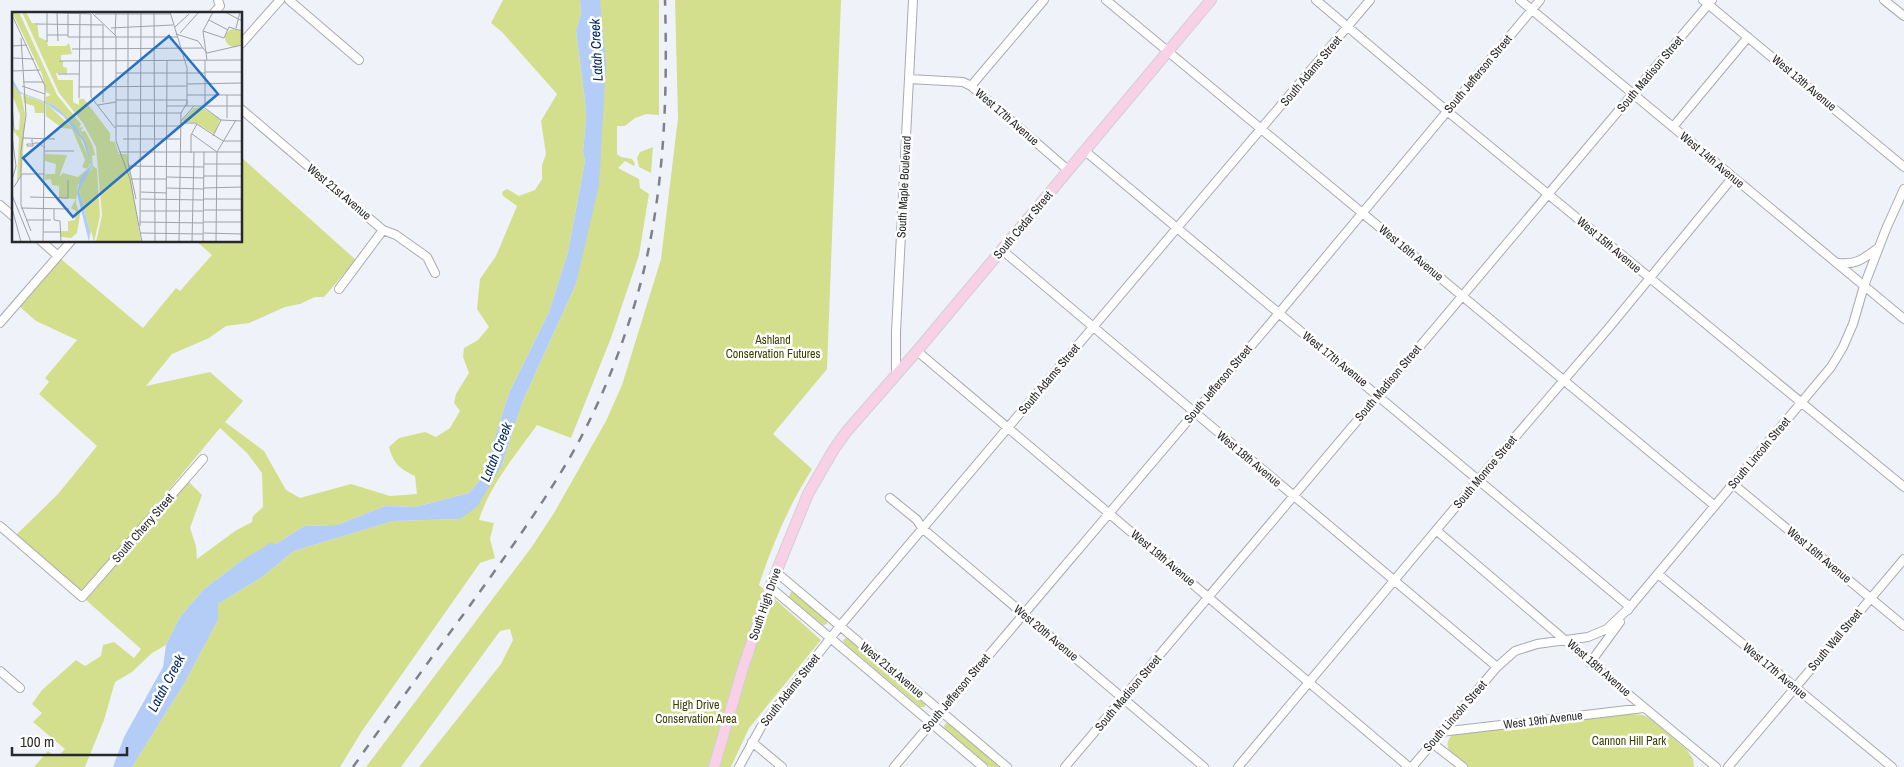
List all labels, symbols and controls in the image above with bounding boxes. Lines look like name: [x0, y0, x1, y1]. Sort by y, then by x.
inset map: [12, 12, 242, 242]
water label: Latah Creek: [585, 17, 607, 82]
street label: South Jefferson Street: [1440, 31, 1516, 117]
street label: South Adams Street: [1277, 32, 1345, 110]
street label: South Madison Street: [1613, 32, 1687, 116]
street label: West 13th Avenue: [1768, 51, 1840, 115]
street label: West 17th Avenue: [972, 85, 1042, 149]
street label: West 14th Avenue: [1676, 128, 1748, 192]
street label: South Maple Boulevard: [893, 136, 915, 238]
street label: West 21st Avenue: [304, 160, 374, 224]
street label: South Cedar Street: [990, 187, 1056, 262]
street label: West 15th Avenue: [1573, 213, 1645, 277]
street label: West 16th Avenue: [1375, 221, 1447, 285]
street label: West 17th Avenue: [1299, 328, 1371, 390]
park label: Ashland Conservation Futures: [726, 332, 820, 362]
street label: South Adams Street: [1015, 340, 1083, 418]
street label: South Jefferson Street: [1180, 341, 1256, 427]
street label: South Madison Street: [1351, 341, 1425, 425]
street label: South Lincoln Street: [1724, 414, 1794, 492]
water label: Latah Creek: [476, 418, 517, 484]
street label: West 18th Avenue: [1213, 427, 1285, 491]
street label: South Monroe Street: [1450, 432, 1520, 512]
street label: South Cherry Street: [108, 490, 178, 566]
street label: West 16th Avenue: [1783, 523, 1855, 587]
street label: West 19th Avenue: [1127, 526, 1199, 590]
street label: South High Drive: [745, 566, 785, 642]
street label: West 20th Avenue: [1010, 601, 1082, 665]
street label: South Wall Street: [1804, 605, 1866, 674]
street label: West 18th Avenue: [1564, 636, 1634, 700]
street label: West 21st Avenue: [857, 638, 927, 702]
street label: West 17th Avenue: [1739, 639, 1811, 703]
water label: Latah Creek: [143, 650, 189, 715]
street label: South Adams Street: [757, 650, 823, 729]
street label: South Jefferson Street: [918, 650, 994, 736]
street label: South Madison Street: [1091, 651, 1165, 735]
street label: South Lincoln Street: [1420, 677, 1490, 755]
park label: High Drive Conservation Area: [655, 697, 737, 727]
street label: West 19th Avenue: [1503, 707, 1583, 733]
scale bar: [12, 724, 128, 756]
text: 100 m: [20, 731, 54, 752]
park label: Cannon Hill Park: [1592, 733, 1666, 749]

